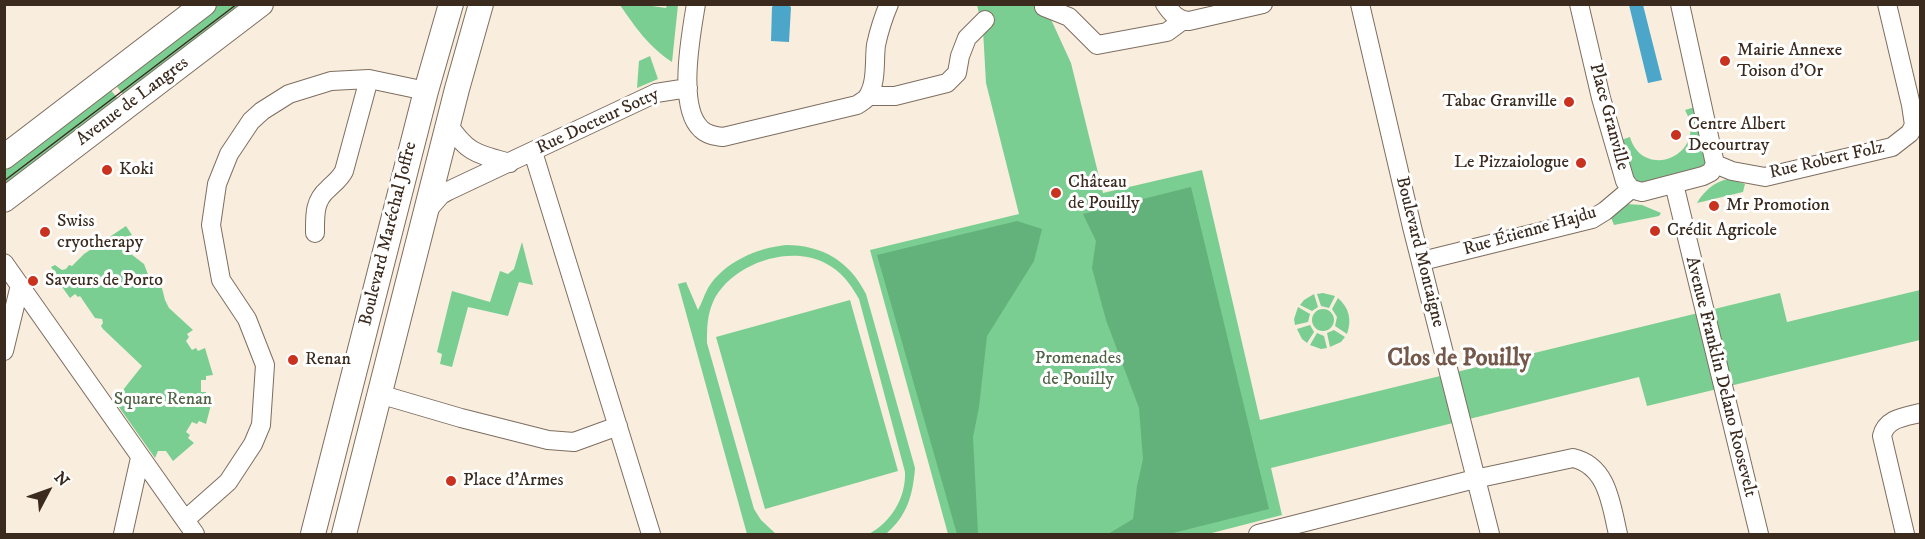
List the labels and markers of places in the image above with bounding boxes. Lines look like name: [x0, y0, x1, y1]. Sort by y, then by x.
place label: Mairie Annexe Toison d'Or: [1737, 40, 1842, 82]
marker: Mairie Annexe Toison d'Or: [1718, 54, 1732, 68]
place label: Tabac Granville: [1443, 91, 1557, 113]
marker: Tabac Granville: [1562, 95, 1576, 109]
place label: Centre Albert Decourtray: [1688, 114, 1786, 156]
marker: Centre Albert Decourtray: [1669, 128, 1683, 142]
place label: Le Pizzaiologue: [1454, 152, 1569, 174]
marker: Le Pizzaiologue: [1574, 156, 1588, 170]
place label: Koki: [119, 159, 154, 181]
marker: Koki: [100, 163, 114, 177]
place label: Château de Pouilly: [1068, 172, 1140, 214]
marker: Château de Pouilly: [1049, 186, 1063, 200]
place label: Mr Promotion: [1726, 195, 1830, 217]
marker: Mr Promotion: [1707, 199, 1721, 213]
place label: Swiss cryotherapy: [57, 211, 143, 254]
place label: Crédit Agricole: [1667, 220, 1777, 242]
marker: Crédit Agricole: [1648, 224, 1662, 238]
marker: Swiss cryotherapy: [38, 225, 52, 239]
place label: Saveurs de Porto: [45, 270, 163, 292]
marker: Saveurs de Porto: [26, 274, 40, 288]
place label: Renan: [305, 349, 351, 371]
marker: Renan: [286, 353, 300, 367]
place label: Place d'Armes: [463, 470, 564, 492]
marker: Place d'Armes: [444, 474, 458, 488]

